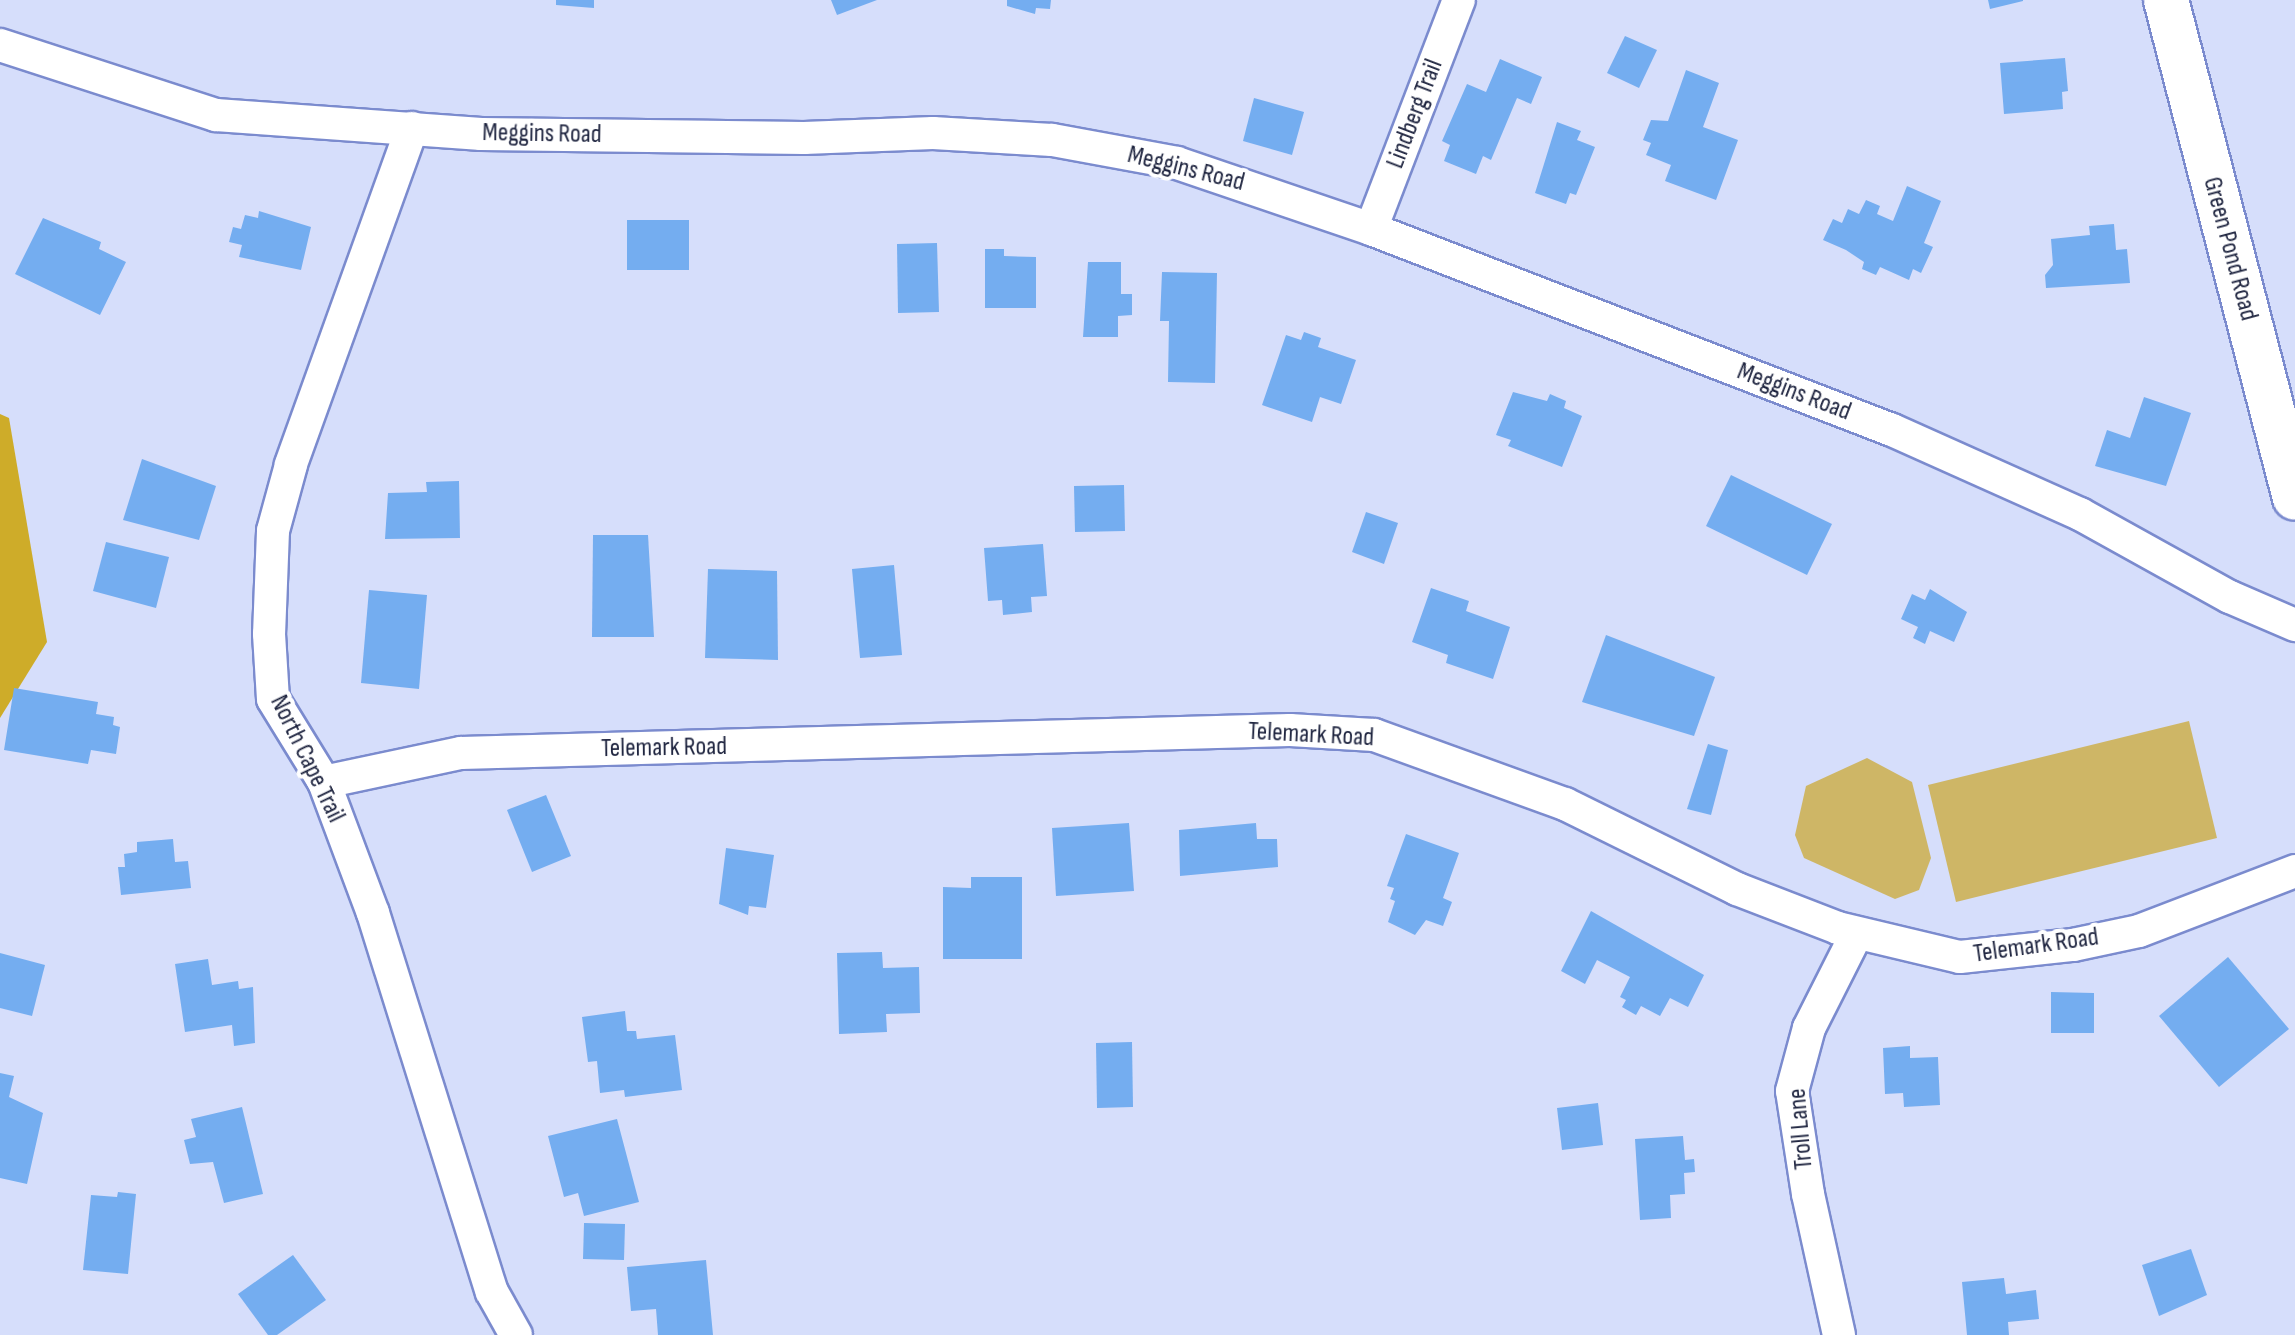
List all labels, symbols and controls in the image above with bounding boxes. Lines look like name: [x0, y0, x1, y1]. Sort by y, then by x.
street label: Lindberg Trail: [1380, 55, 1450, 173]
street label: Meggins Road: [482, 117, 602, 151]
street label: Meggins Road: [1124, 139, 1248, 199]
street label: Green Pond Road: [2196, 174, 2264, 324]
street label: Meggins Road: [1733, 356, 1855, 428]
street label: North Cape Trail: [263, 690, 351, 828]
street label: Telemark Road: [1247, 716, 1375, 754]
street label: Telemark Road: [601, 731, 727, 765]
street label: Telemark Road: [1971, 922, 2101, 970]
street label: Troll Lane: [1782, 1087, 1820, 1171]

